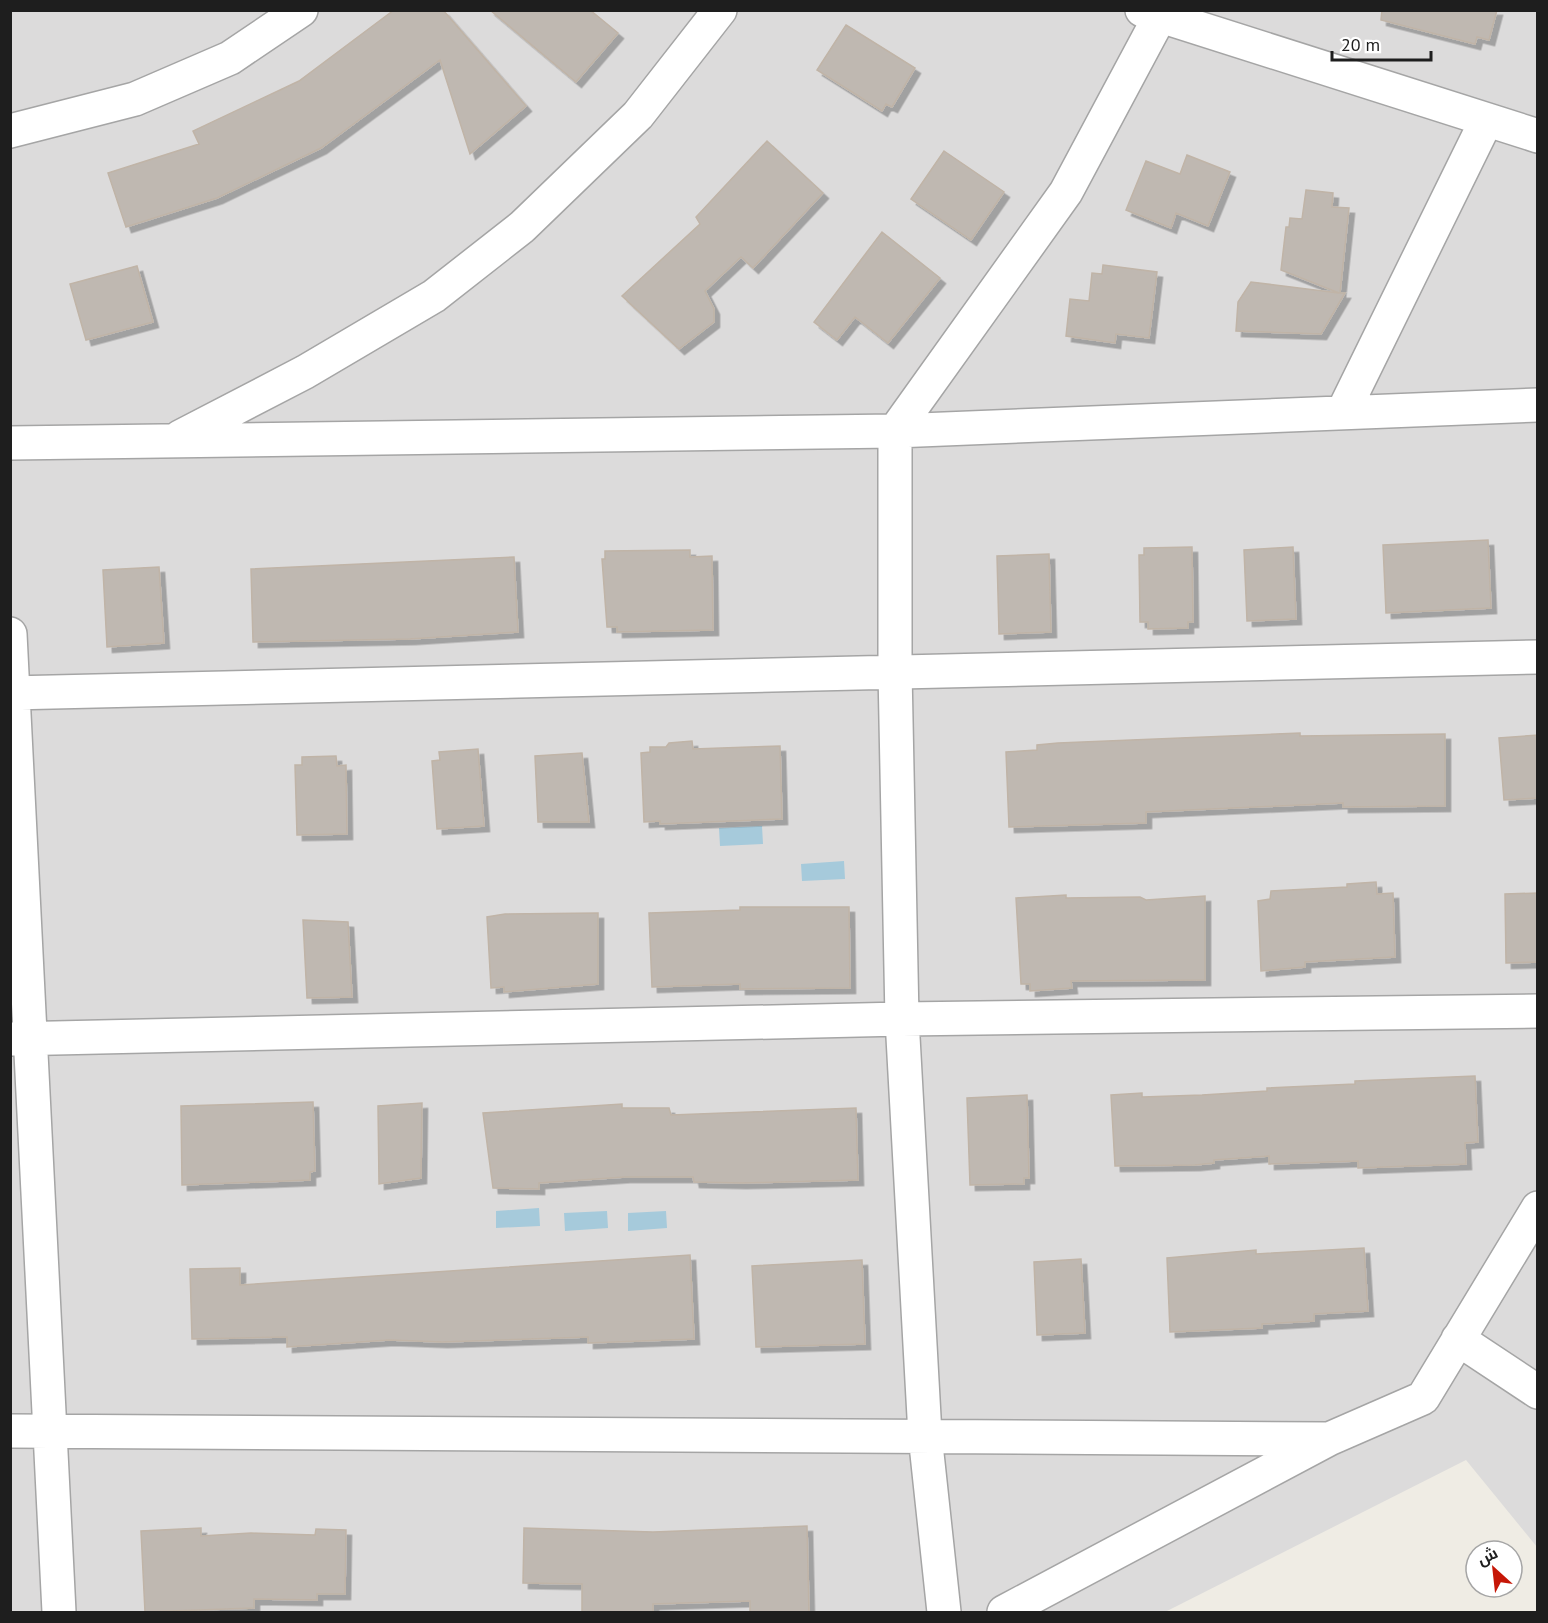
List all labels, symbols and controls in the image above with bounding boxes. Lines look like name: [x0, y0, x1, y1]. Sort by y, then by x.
scale bar: [1332, 24, 1431, 62]
text: 20 m: [1341, 33, 1380, 56]
north arrow: [1464, 1539, 1524, 1599]
text: ش: [1474, 1542, 1501, 1569]

